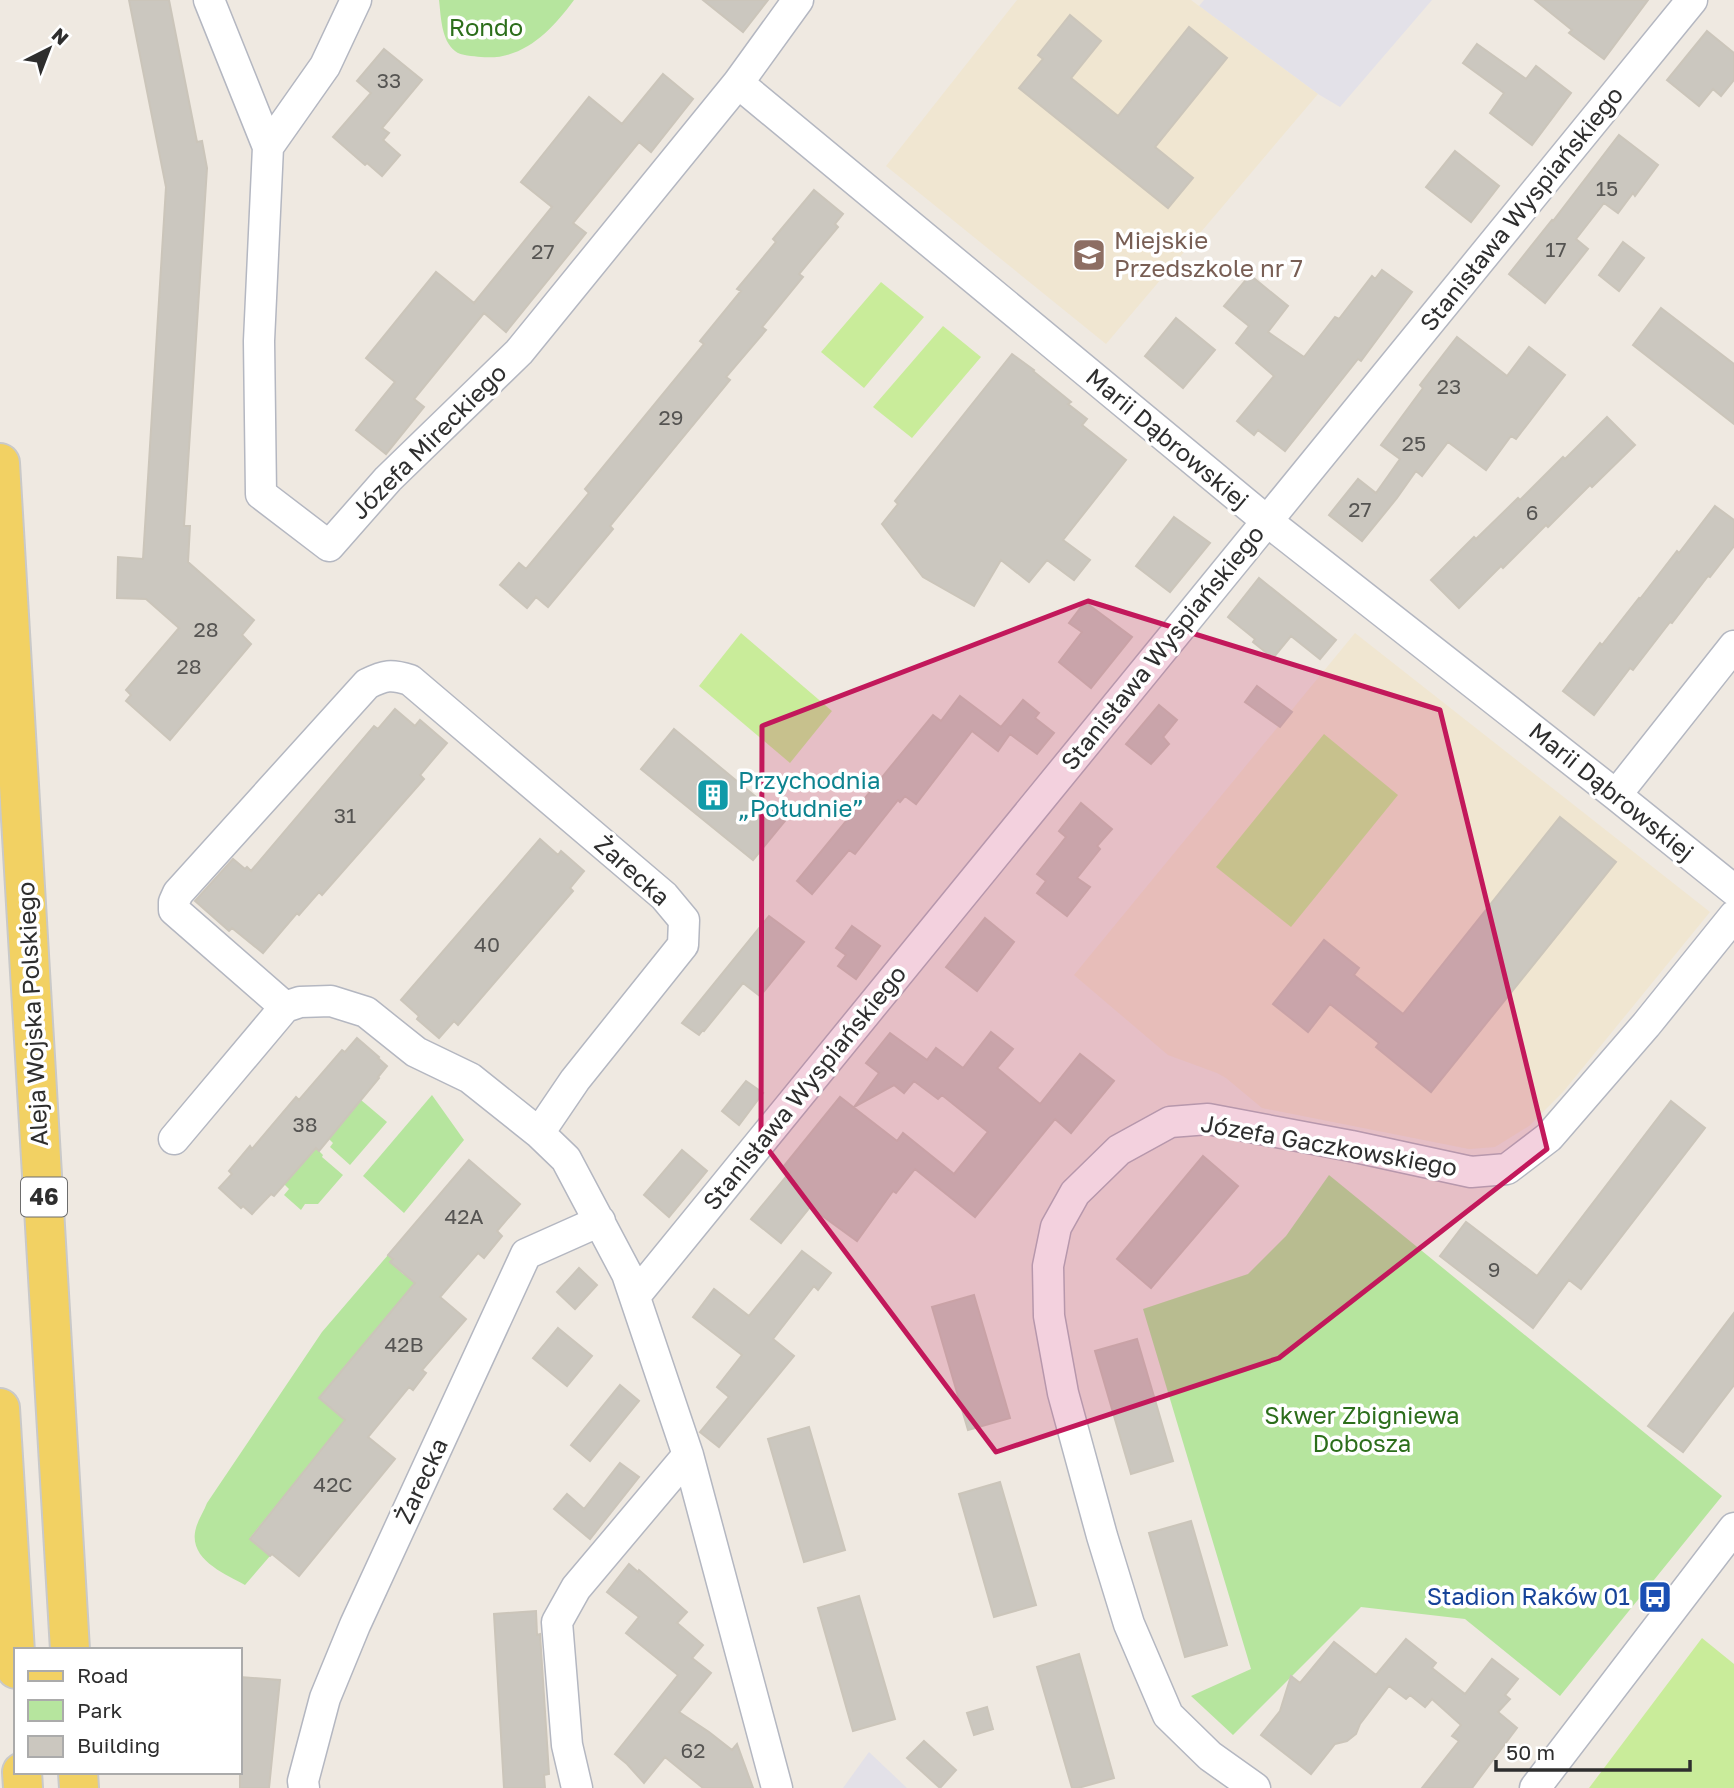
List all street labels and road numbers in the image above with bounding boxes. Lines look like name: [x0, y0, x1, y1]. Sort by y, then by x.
street label: Stanisława Wyspiańskiego: [1413, 80, 1629, 336]
street label: Józefa Mireckiego: [344, 357, 512, 525]
street label: Marii Dąbrowskiej: [1081, 361, 1255, 514]
street label: Stanisława Wyspiańskiego: [1054, 519, 1270, 775]
street label: Marii Dąbrowskiej: [1524, 716, 1700, 866]
street label: Żarecka: [589, 829, 677, 911]
street label: Aleja Wojska Polskiego: [10, 881, 53, 1147]
street label: Stanisława Wyspiańskiego: [696, 959, 912, 1215]
street label: Józefa Gaczkowskiego: [1199, 1108, 1460, 1181]
road number: 46: [21, 1178, 67, 1216]
street label: Żarecka: [388, 1433, 453, 1528]

